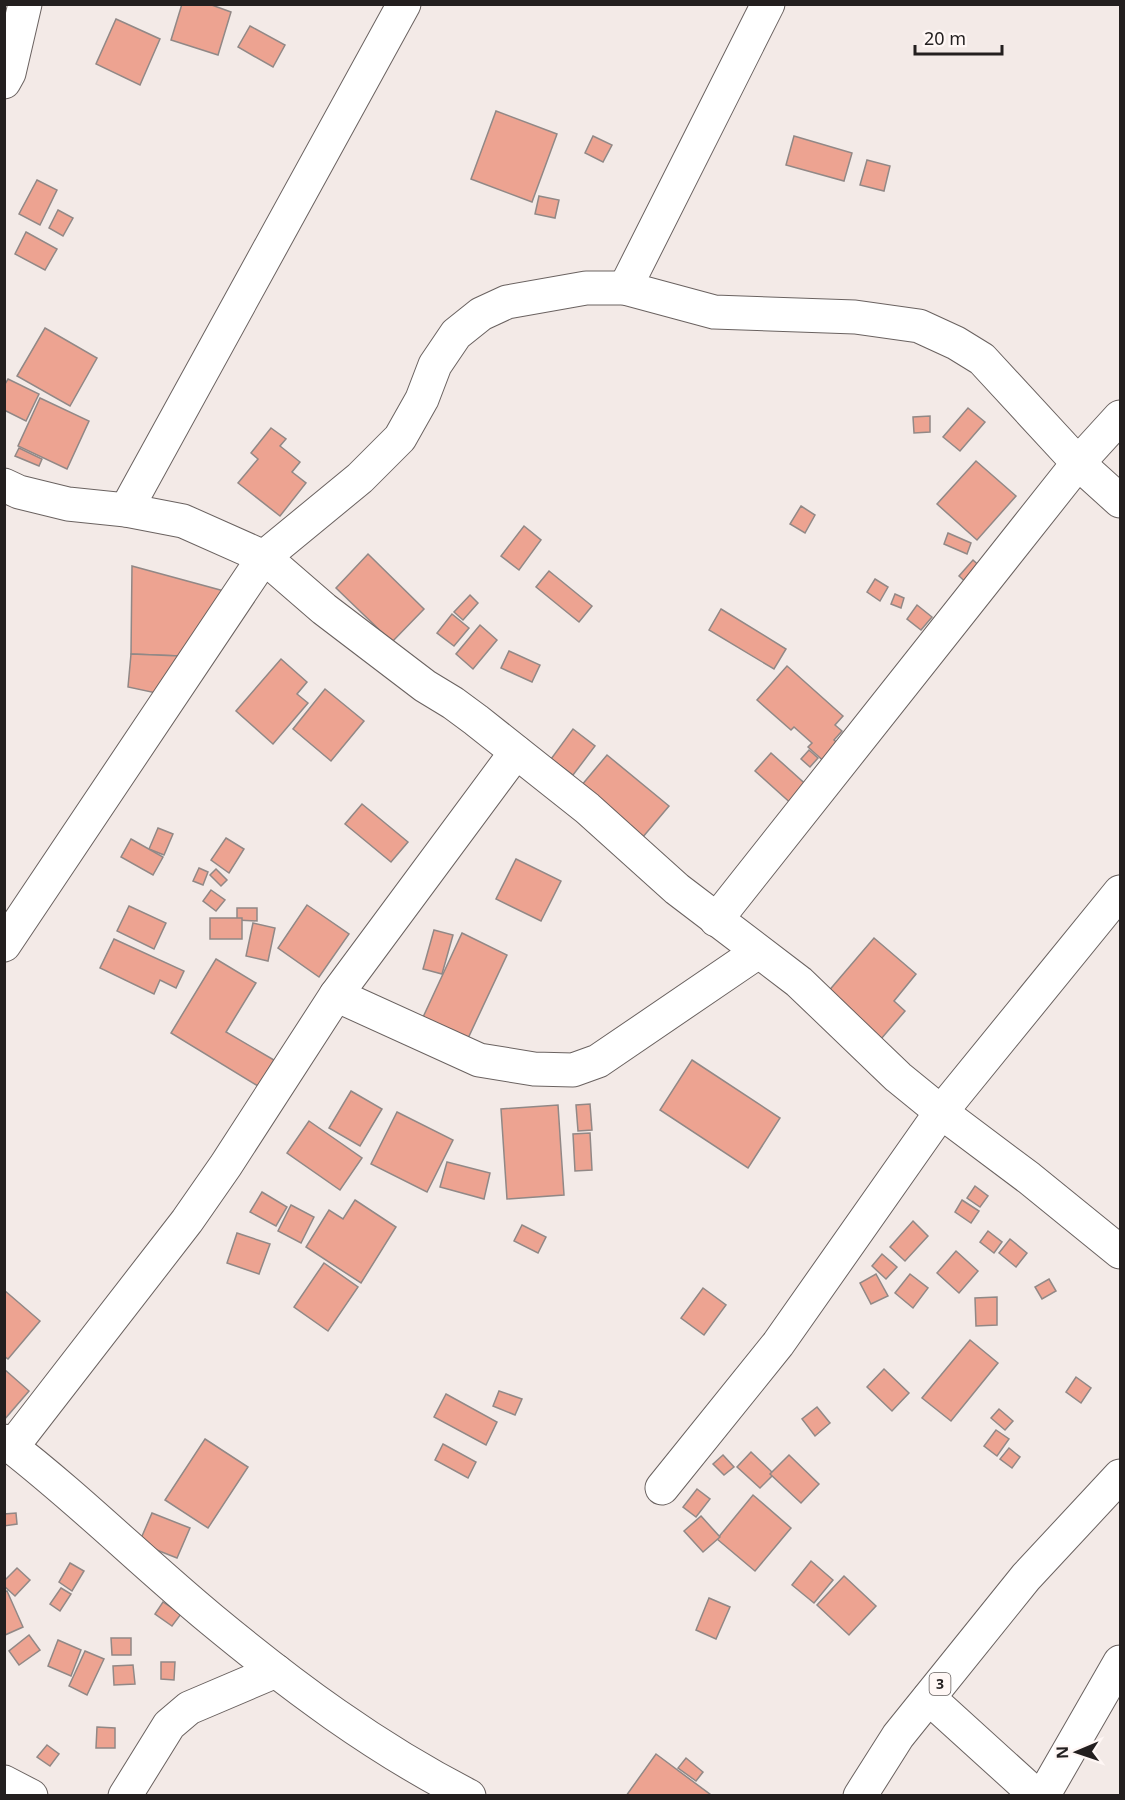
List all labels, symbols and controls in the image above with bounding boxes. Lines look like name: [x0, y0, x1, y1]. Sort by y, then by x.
scale bar: [915, 18, 1002, 56]
text: 20 m: [924, 26, 966, 50]
road number: 3: [930, 1673, 950, 1695]
north arrow: [1047, 1722, 1107, 1782]
text: N: [1051, 1746, 1073, 1759]

